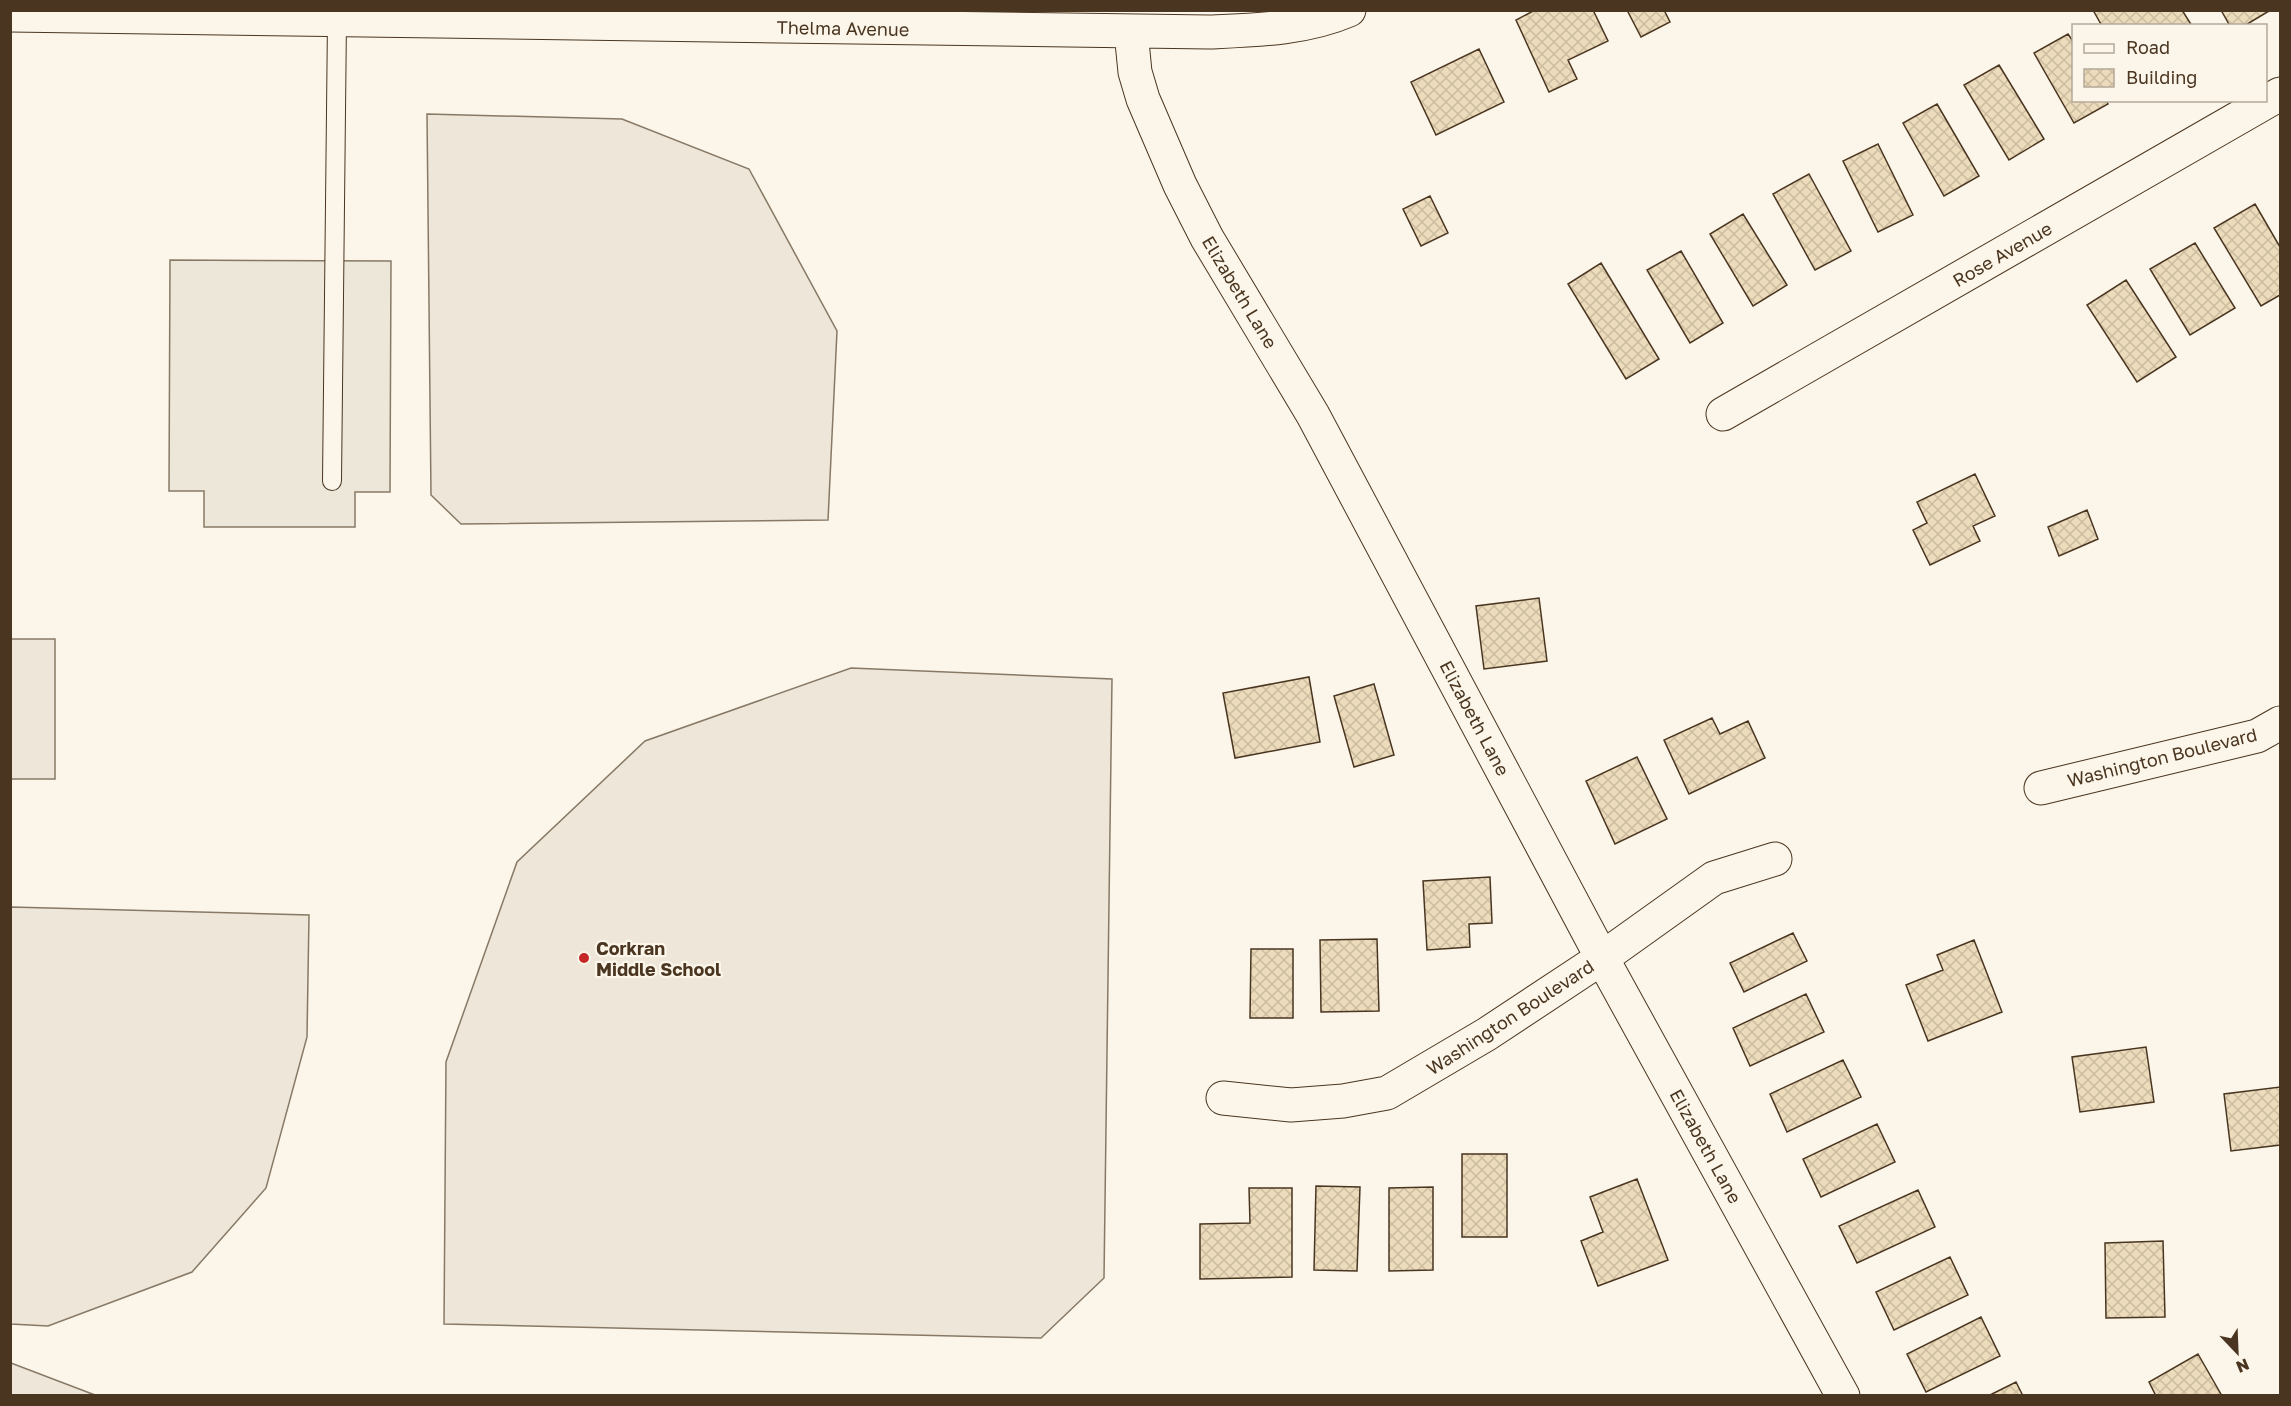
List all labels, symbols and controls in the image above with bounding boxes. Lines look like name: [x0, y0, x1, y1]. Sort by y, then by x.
street label: Thelma Avenue: [777, 16, 909, 40]
legend: [2072, 24, 2267, 102]
text: Road: [2126, 36, 2170, 58]
text: Building: [2126, 66, 2197, 88]
street label: Rose Avenue: [1948, 217, 2056, 291]
street label: Elizabeth Lane: [1198, 232, 1282, 352]
street label: Elizabeth Lane: [1435, 657, 1515, 779]
street label: Washington Boulevard: [2065, 723, 2259, 791]
place label: Corkran Middle School: [596, 937, 721, 980]
marker: Corkran Middle School: [577, 951, 591, 965]
street label: Washington Boulevard: [1422, 955, 1598, 1079]
street label: Elizabeth Lane: [1666, 1085, 1746, 1207]
north arrow: [2207, 1322, 2267, 1382]
text: N: [2233, 1354, 2252, 1377]

